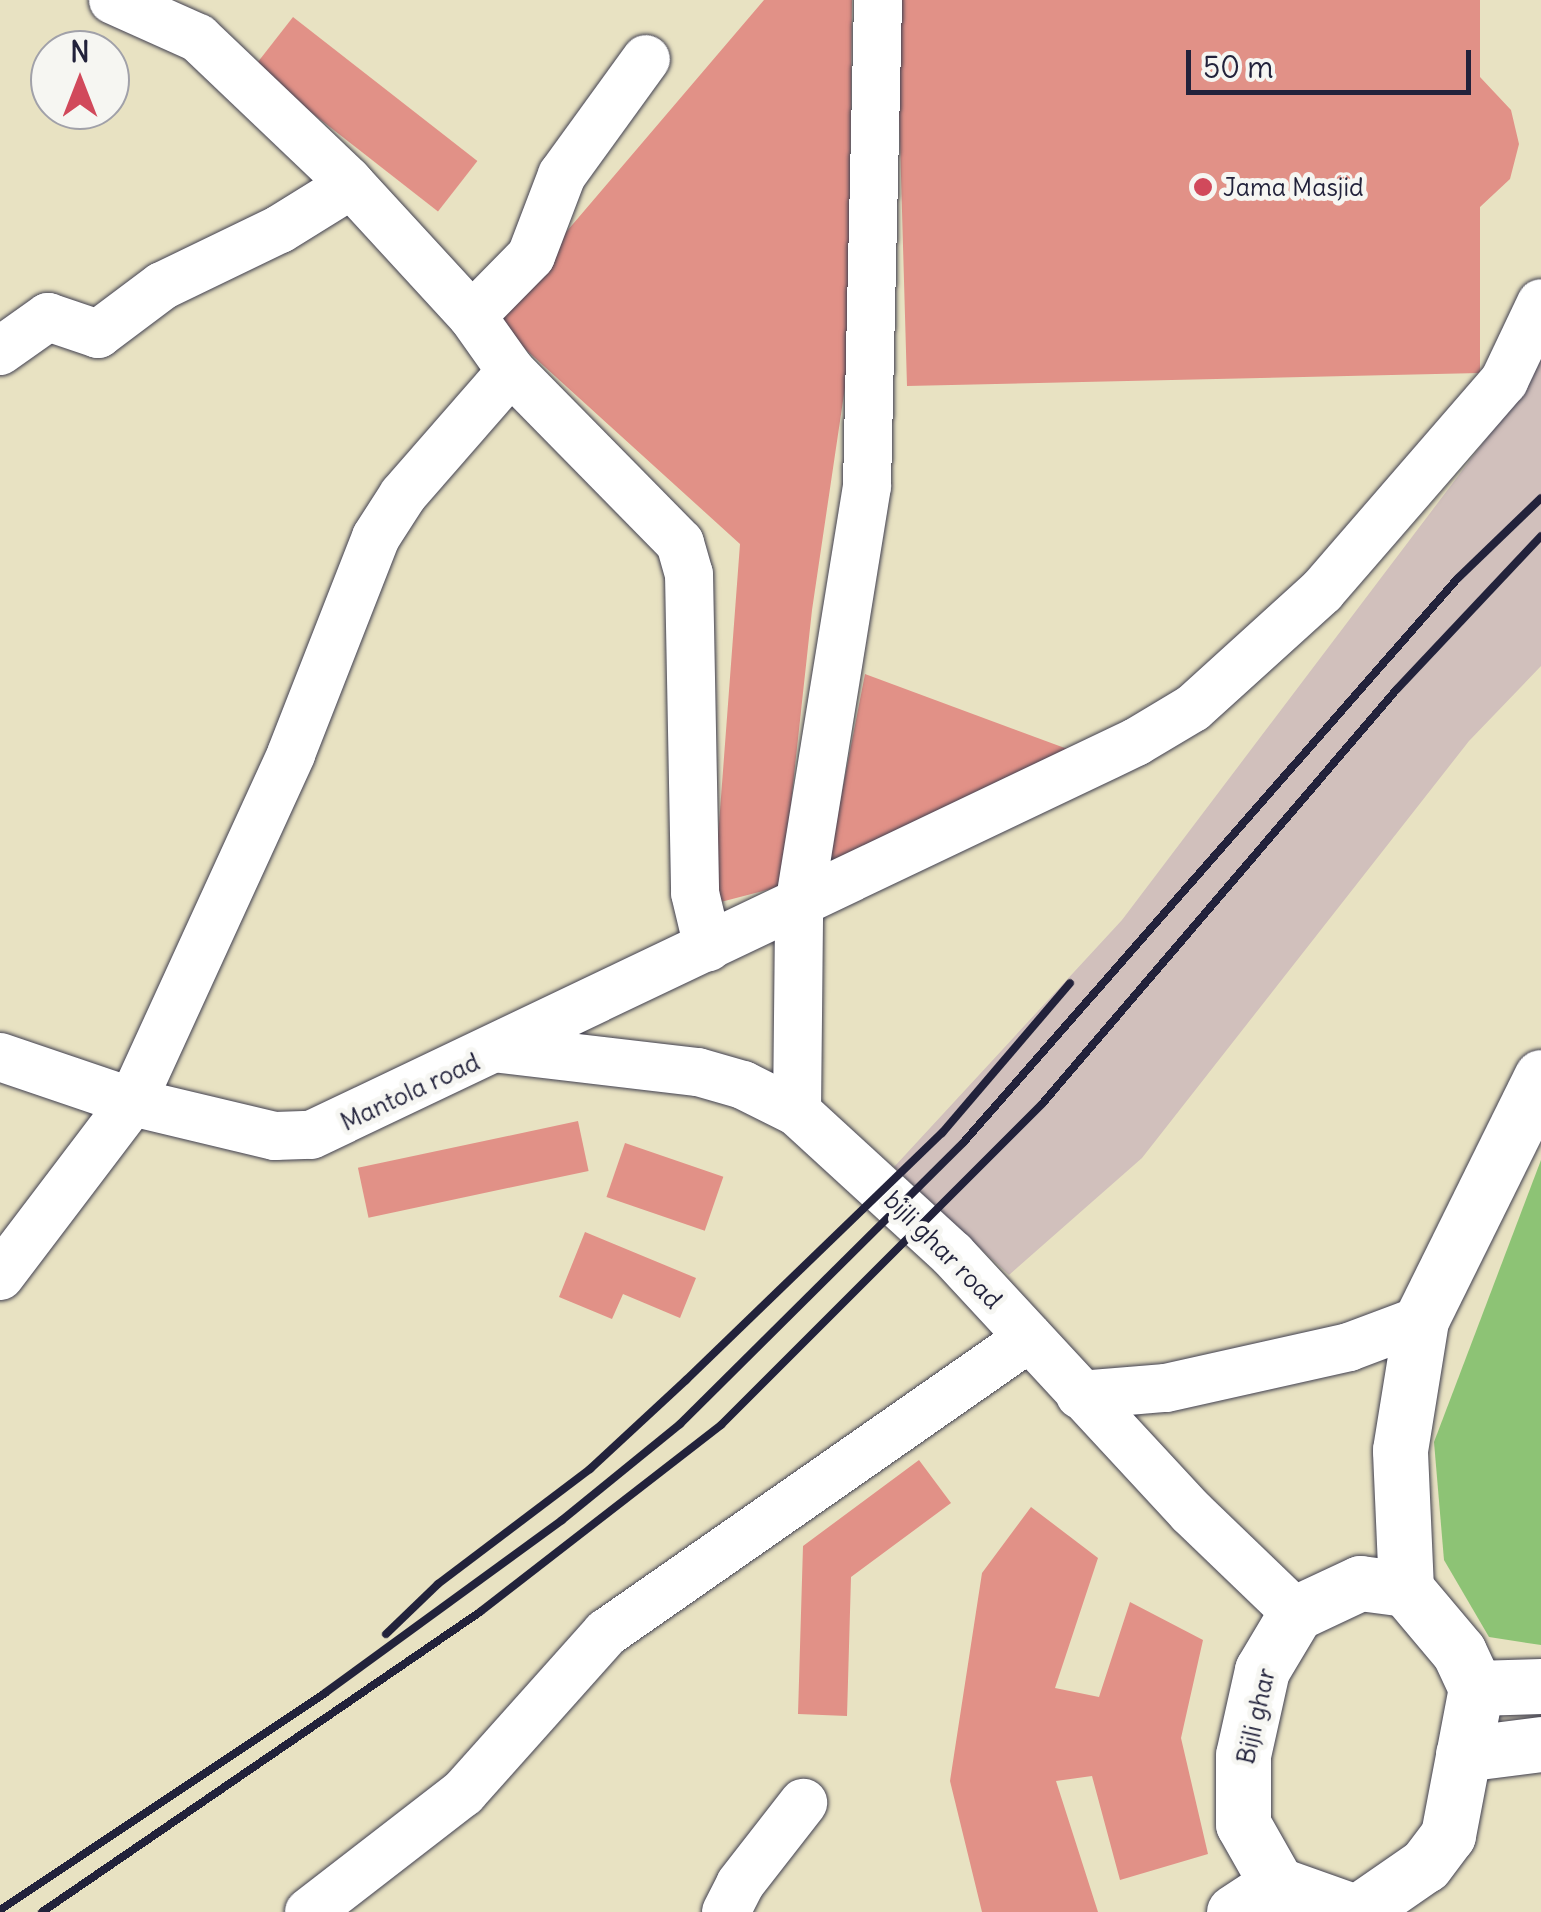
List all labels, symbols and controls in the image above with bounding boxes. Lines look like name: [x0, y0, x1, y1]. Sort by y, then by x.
north arrow: [30, 30, 130, 130]
scale bar: [1191, 30, 1476, 92]
text: N: [70, 34, 90, 70]
text: 50 m: [1203, 48, 1273, 86]
place label: Jama Masjid: [1223, 172, 1364, 202]
marker: Jama Masjid: [1192, 176, 1214, 198]
street label: Mantola road: [336, 1047, 484, 1137]
street label: bijli ghar road: [878, 1185, 1008, 1315]
street label: Bijli ghar: [1230, 1665, 1282, 1767]

